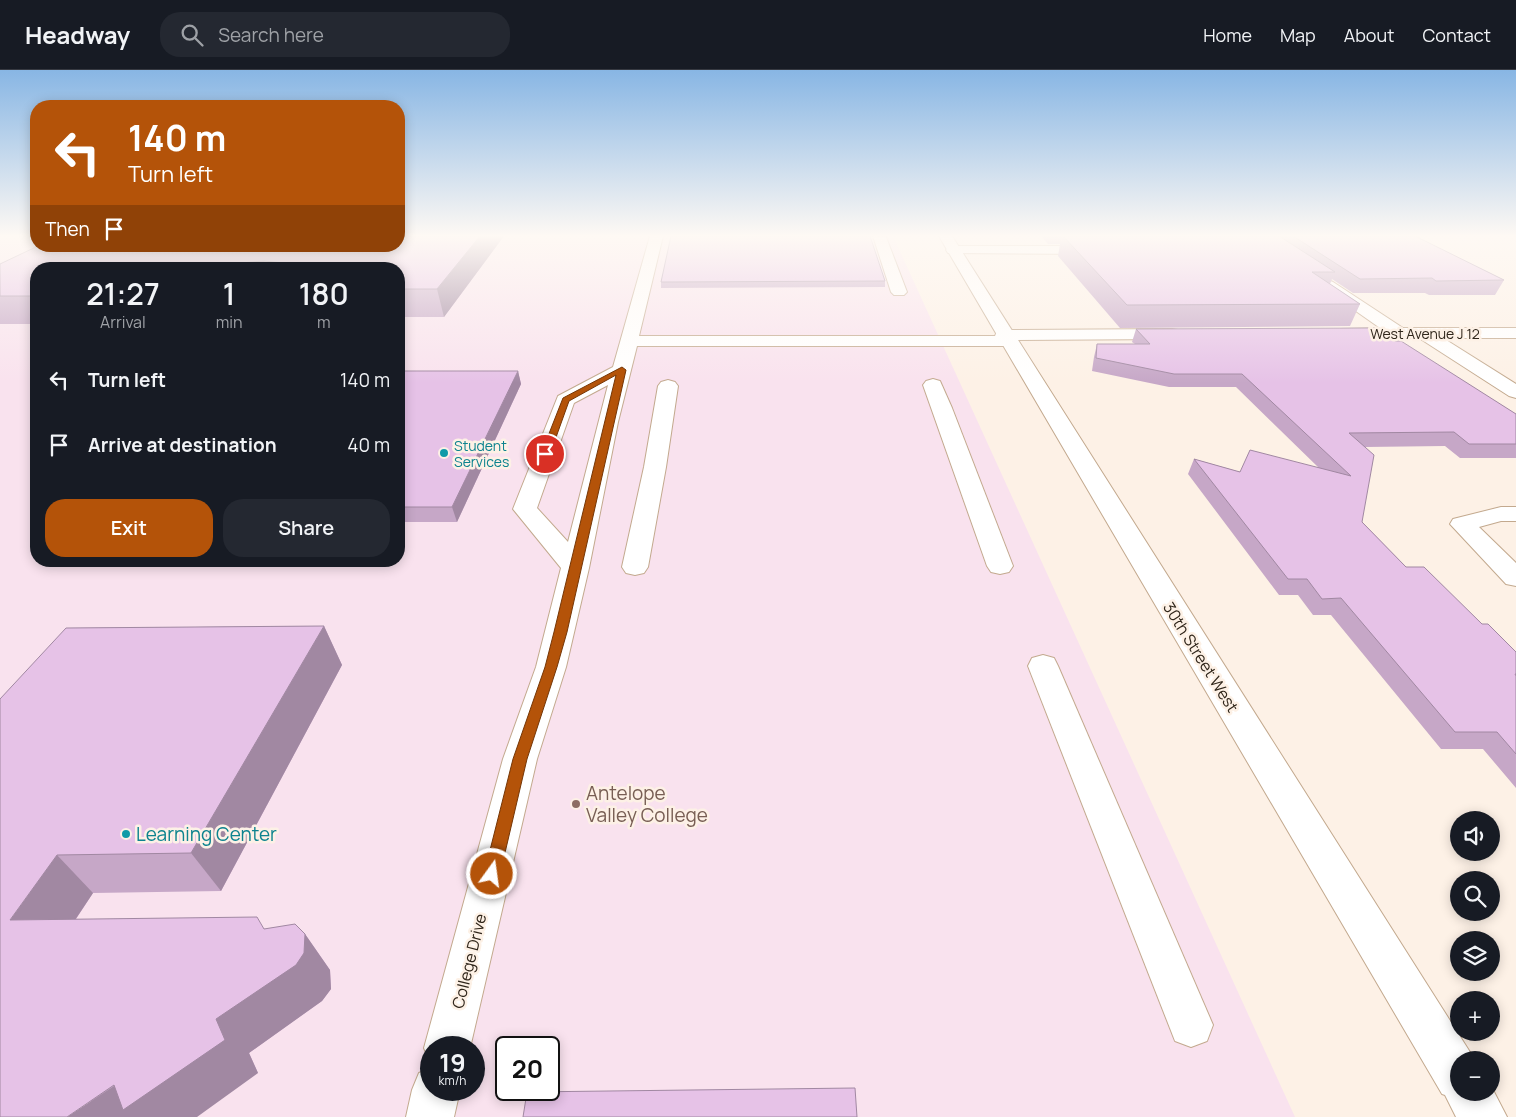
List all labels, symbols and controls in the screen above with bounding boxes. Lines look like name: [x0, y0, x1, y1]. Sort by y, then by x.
search box: [160, 12, 510, 57]
text: Headway: [25, 18, 130, 51]
icon: search: [178, 21, 206, 49]
text: Search here: [218, 22, 324, 48]
text: Home: [1203, 23, 1252, 47]
text: Map: [1280, 23, 1316, 47]
text: About: [1344, 23, 1394, 47]
text: Contact: [1422, 23, 1491, 47]
text: 140 m: [128, 114, 226, 162]
icon: left: [45, 120, 110, 185]
text: Turn left: [128, 159, 213, 189]
icon: arrive: [100, 215, 128, 243]
text: Then: [45, 216, 90, 242]
text: 21:27: [86, 273, 160, 314]
text: 1: [223, 273, 236, 314]
text: 180: [299, 273, 349, 314]
text: Arrival: [100, 311, 146, 333]
text: min: [216, 311, 243, 333]
text: m: [317, 311, 331, 333]
street label: West Avenue J 12: [1370, 324, 1480, 343]
icon: left: [45, 366, 73, 394]
text: Turn left: [88, 367, 166, 393]
text: 140 m: [340, 367, 390, 393]
icon: arrive: [45, 431, 73, 459]
text: Arrive at destination: [88, 432, 277, 458]
text: 40 m: [347, 432, 390, 458]
pin: [524, 433, 566, 475]
place label: Student Services: [454, 436, 509, 471]
icon: arrive: [531, 440, 559, 468]
marker: Student Services: [438, 447, 450, 459]
button: Exit: [45, 499, 213, 557]
button: Share: [223, 499, 390, 557]
street label: 30th Street West: [1158, 598, 1244, 716]
place label: Antelope Valley College: [586, 780, 708, 828]
marker: Antelope Valley College: [570, 798, 582, 810]
map controls: [1450, 811, 1500, 1101]
button: sound: [1450, 811, 1500, 861]
place label: Learning Center: [136, 821, 277, 847]
marker: Learning Center: [120, 828, 132, 840]
position arrow: [465, 847, 517, 899]
button: search: [1450, 871, 1500, 921]
street label: College Drive: [447, 911, 491, 1011]
button: layers: [1450, 931, 1500, 981]
button: +: [1450, 991, 1500, 1041]
speed limit sign: 20: [495, 1036, 560, 1101]
text: 19: [439, 1045, 466, 1080]
button: −: [1450, 1051, 1500, 1101]
text: km/h: [439, 1072, 466, 1089]

